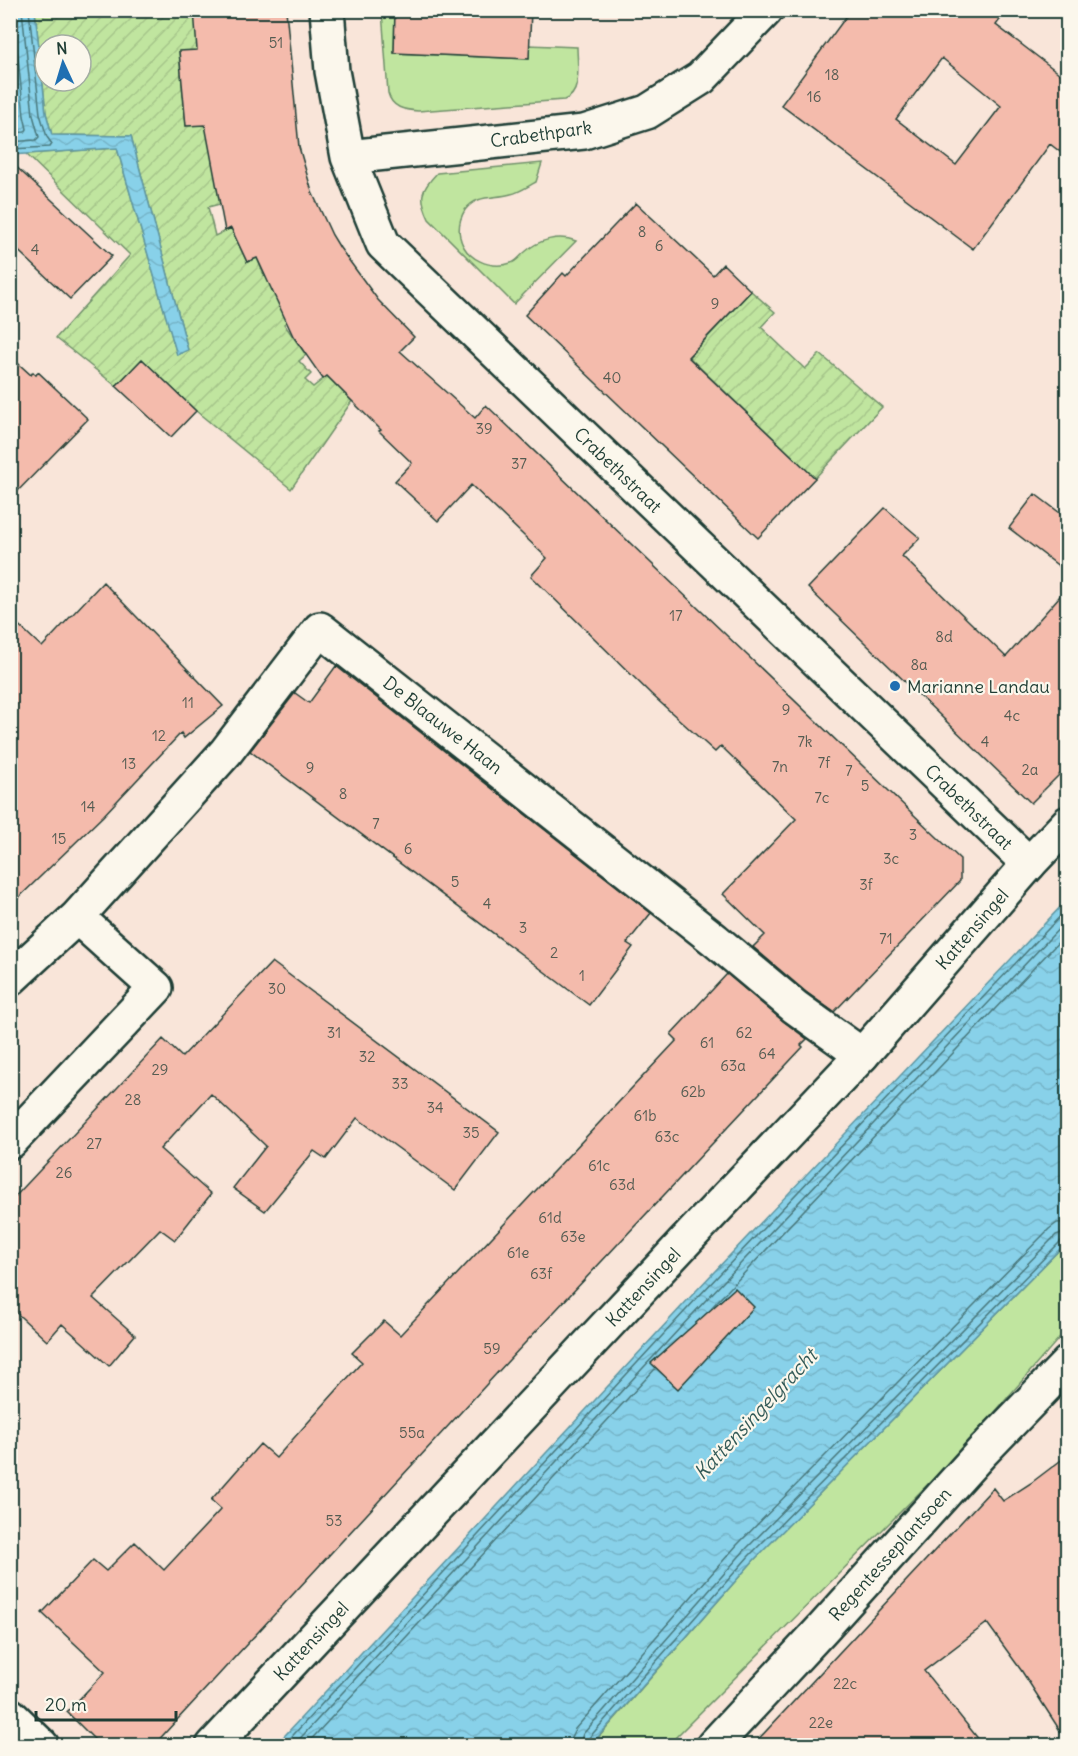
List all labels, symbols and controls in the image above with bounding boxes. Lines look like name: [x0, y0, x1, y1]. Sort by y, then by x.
north arrow: [33, 33, 93, 93]
house number: 51: [269, 33, 283, 52]
text: N: [56, 38, 68, 58]
house number: 18: [825, 65, 839, 84]
house number: 16: [807, 87, 821, 106]
street label: Crabethpark: [489, 115, 593, 153]
house number: 8: [638, 222, 646, 241]
house number: 6: [655, 236, 663, 255]
house number: 4: [31, 240, 40, 259]
house number: 9: [711, 294, 719, 313]
house number: 40: [603, 368, 621, 387]
house number: 39: [475, 419, 493, 438]
street label: Crabethstraat: [569, 422, 667, 518]
house number: 37: [511, 454, 527, 473]
house number: 17: [669, 606, 683, 625]
house number: 8d: [935, 627, 953, 646]
house number: 8a: [910, 655, 928, 674]
street label: De Blaauwe Haan: [379, 671, 507, 779]
place label: Marianne Landau: [907, 675, 1050, 698]
marker: Marianne Landau: [888, 679, 902, 693]
house number: 11: [182, 693, 194, 712]
house number: 9: [782, 700, 790, 719]
house number: 4c: [1004, 706, 1021, 725]
house number: 12: [152, 726, 166, 745]
house number: 7k: [797, 732, 813, 751]
house number: 4: [981, 732, 990, 751]
house number: 7f: [818, 753, 831, 772]
house number: 13: [122, 754, 136, 773]
house number: 7n: [772, 757, 788, 776]
house number: 9: [306, 758, 314, 777]
street label: Crabethstraat: [920, 759, 1018, 855]
house number: 2a: [1022, 760, 1039, 779]
house number: 7: [845, 761, 853, 780]
house number: 5: [861, 776, 869, 795]
house number: 8: [339, 784, 347, 803]
house number: 7c: [815, 788, 830, 807]
house number: 14: [81, 797, 96, 816]
house number: 7: [372, 814, 380, 833]
house number: 3: [909, 825, 917, 844]
house number: 15: [52, 829, 66, 848]
house number: 6: [404, 839, 412, 858]
house number: 3c: [883, 849, 899, 868]
house number: 5: [451, 872, 459, 891]
house number: 3f: [859, 875, 874, 894]
street label: Kattensingel: [931, 884, 1013, 974]
house number: 4: [483, 894, 492, 913]
house number: 3: [519, 918, 527, 937]
house number: 71: [879, 929, 893, 948]
house number: 2: [550, 943, 558, 962]
house number: 1: [579, 966, 585, 985]
house number: 30: [268, 979, 286, 998]
house number: 31: [327, 1023, 341, 1042]
house number: 62: [736, 1023, 752, 1042]
house number: 61: [700, 1033, 714, 1052]
house number: 64: [758, 1044, 776, 1063]
house number: 32: [359, 1047, 375, 1066]
house number: 63a: [720, 1056, 746, 1075]
house number: 29: [152, 1060, 168, 1079]
house number: 33: [391, 1074, 409, 1093]
house number: 62b: [680, 1082, 706, 1101]
house number: 28: [125, 1090, 141, 1109]
house number: 34: [426, 1098, 444, 1117]
house number: 61b: [634, 1106, 656, 1125]
house number: 35: [462, 1123, 480, 1142]
house number: 63c: [655, 1127, 680, 1146]
house number: 27: [86, 1134, 102, 1153]
house number: 61c: [588, 1156, 610, 1175]
house number: 26: [56, 1163, 72, 1182]
house number: 63d: [609, 1175, 635, 1194]
house number: 61d: [538, 1208, 562, 1227]
house number: 63e: [560, 1227, 586, 1246]
house number: 61e: [507, 1243, 529, 1262]
street label: Kattensingel: [601, 1243, 685, 1331]
house number: 63f: [530, 1264, 553, 1283]
house number: 59: [483, 1339, 501, 1358]
water label: Kattensingelgracht: [688, 1342, 823, 1485]
house number: 55a: [399, 1423, 425, 1442]
street label: Regentesseplantsoen: [824, 1482, 956, 1626]
house number: 53: [325, 1511, 343, 1530]
street label: Kattensingel: [269, 1597, 353, 1685]
house number: 22c: [833, 1674, 857, 1693]
scale bar: [36, 1684, 176, 1722]
text: 20 m: [45, 1693, 87, 1716]
house number: 22e: [809, 1713, 833, 1732]

